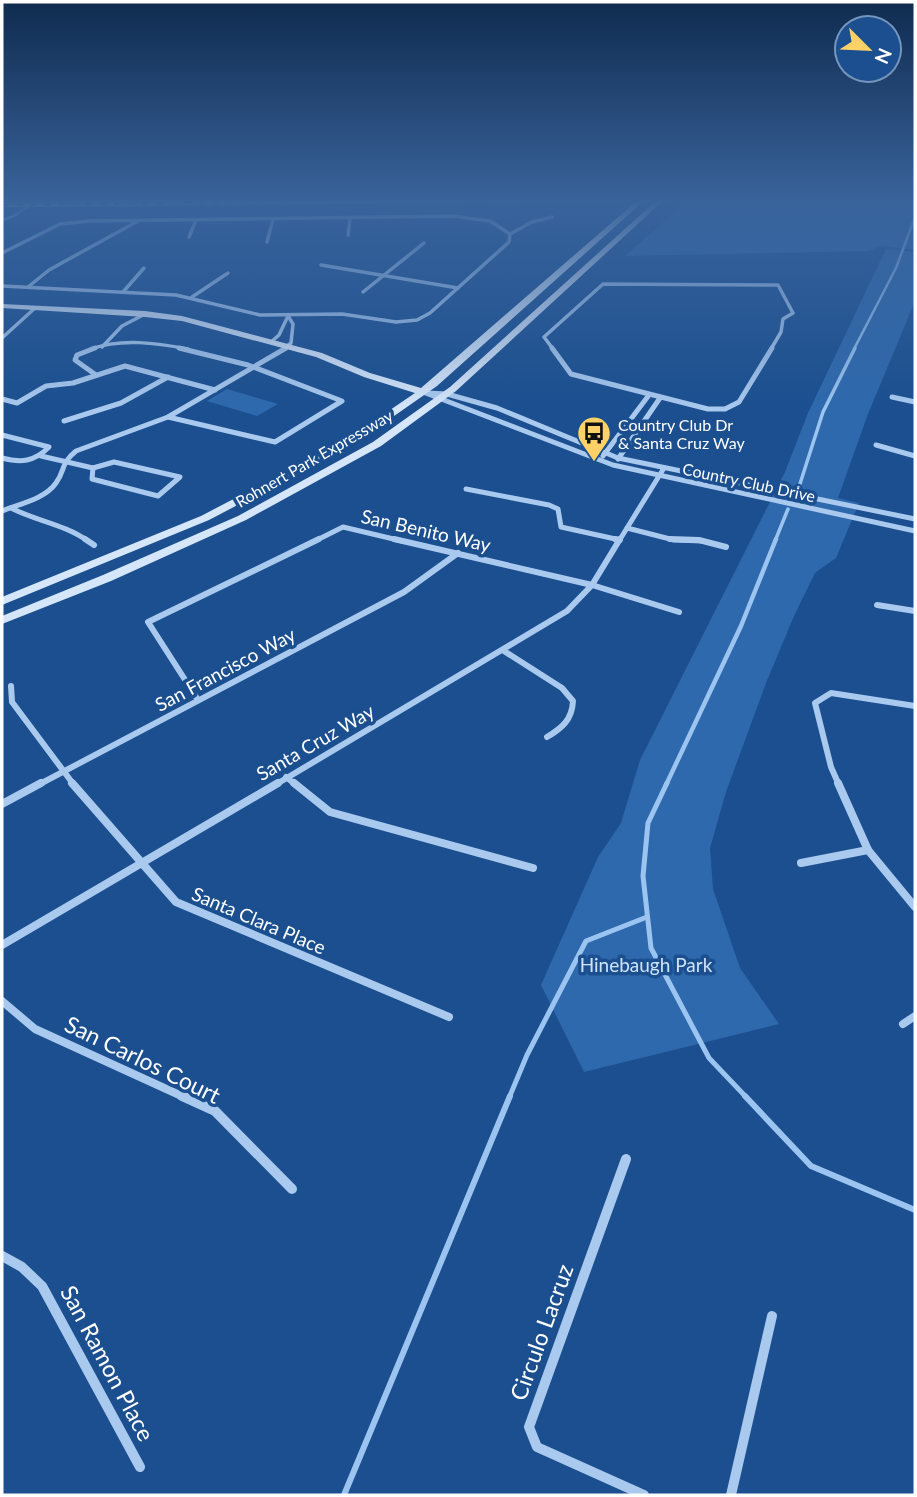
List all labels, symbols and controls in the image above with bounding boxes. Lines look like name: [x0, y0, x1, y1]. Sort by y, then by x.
north arrow: [833, 14, 903, 84]
text: N: [871, 45, 897, 67]
street label: Rohnert Park Expressway: [232, 405, 397, 511]
bus stop icon: Country Club Dr & Santa Cruz Way: [575, 414, 613, 463]
place label: Country Club Dr & Santa Cruz Way: [618, 415, 746, 452]
street label: Country Club Drive: [681, 459, 817, 505]
street label: San Benito Way: [359, 504, 493, 556]
street label: San Francisco Way: [151, 622, 299, 716]
street label: Santa Cruz Way: [252, 699, 378, 785]
street label: Santa Clara Place: [189, 881, 329, 959]
park label: Hinebaugh Park: [580, 953, 713, 976]
street label: San Carlos Court: [61, 1009, 226, 1109]
street label: Circulo Lacruz: [503, 1260, 579, 1404]
street label: San Ramon Place: [55, 1280, 161, 1446]

